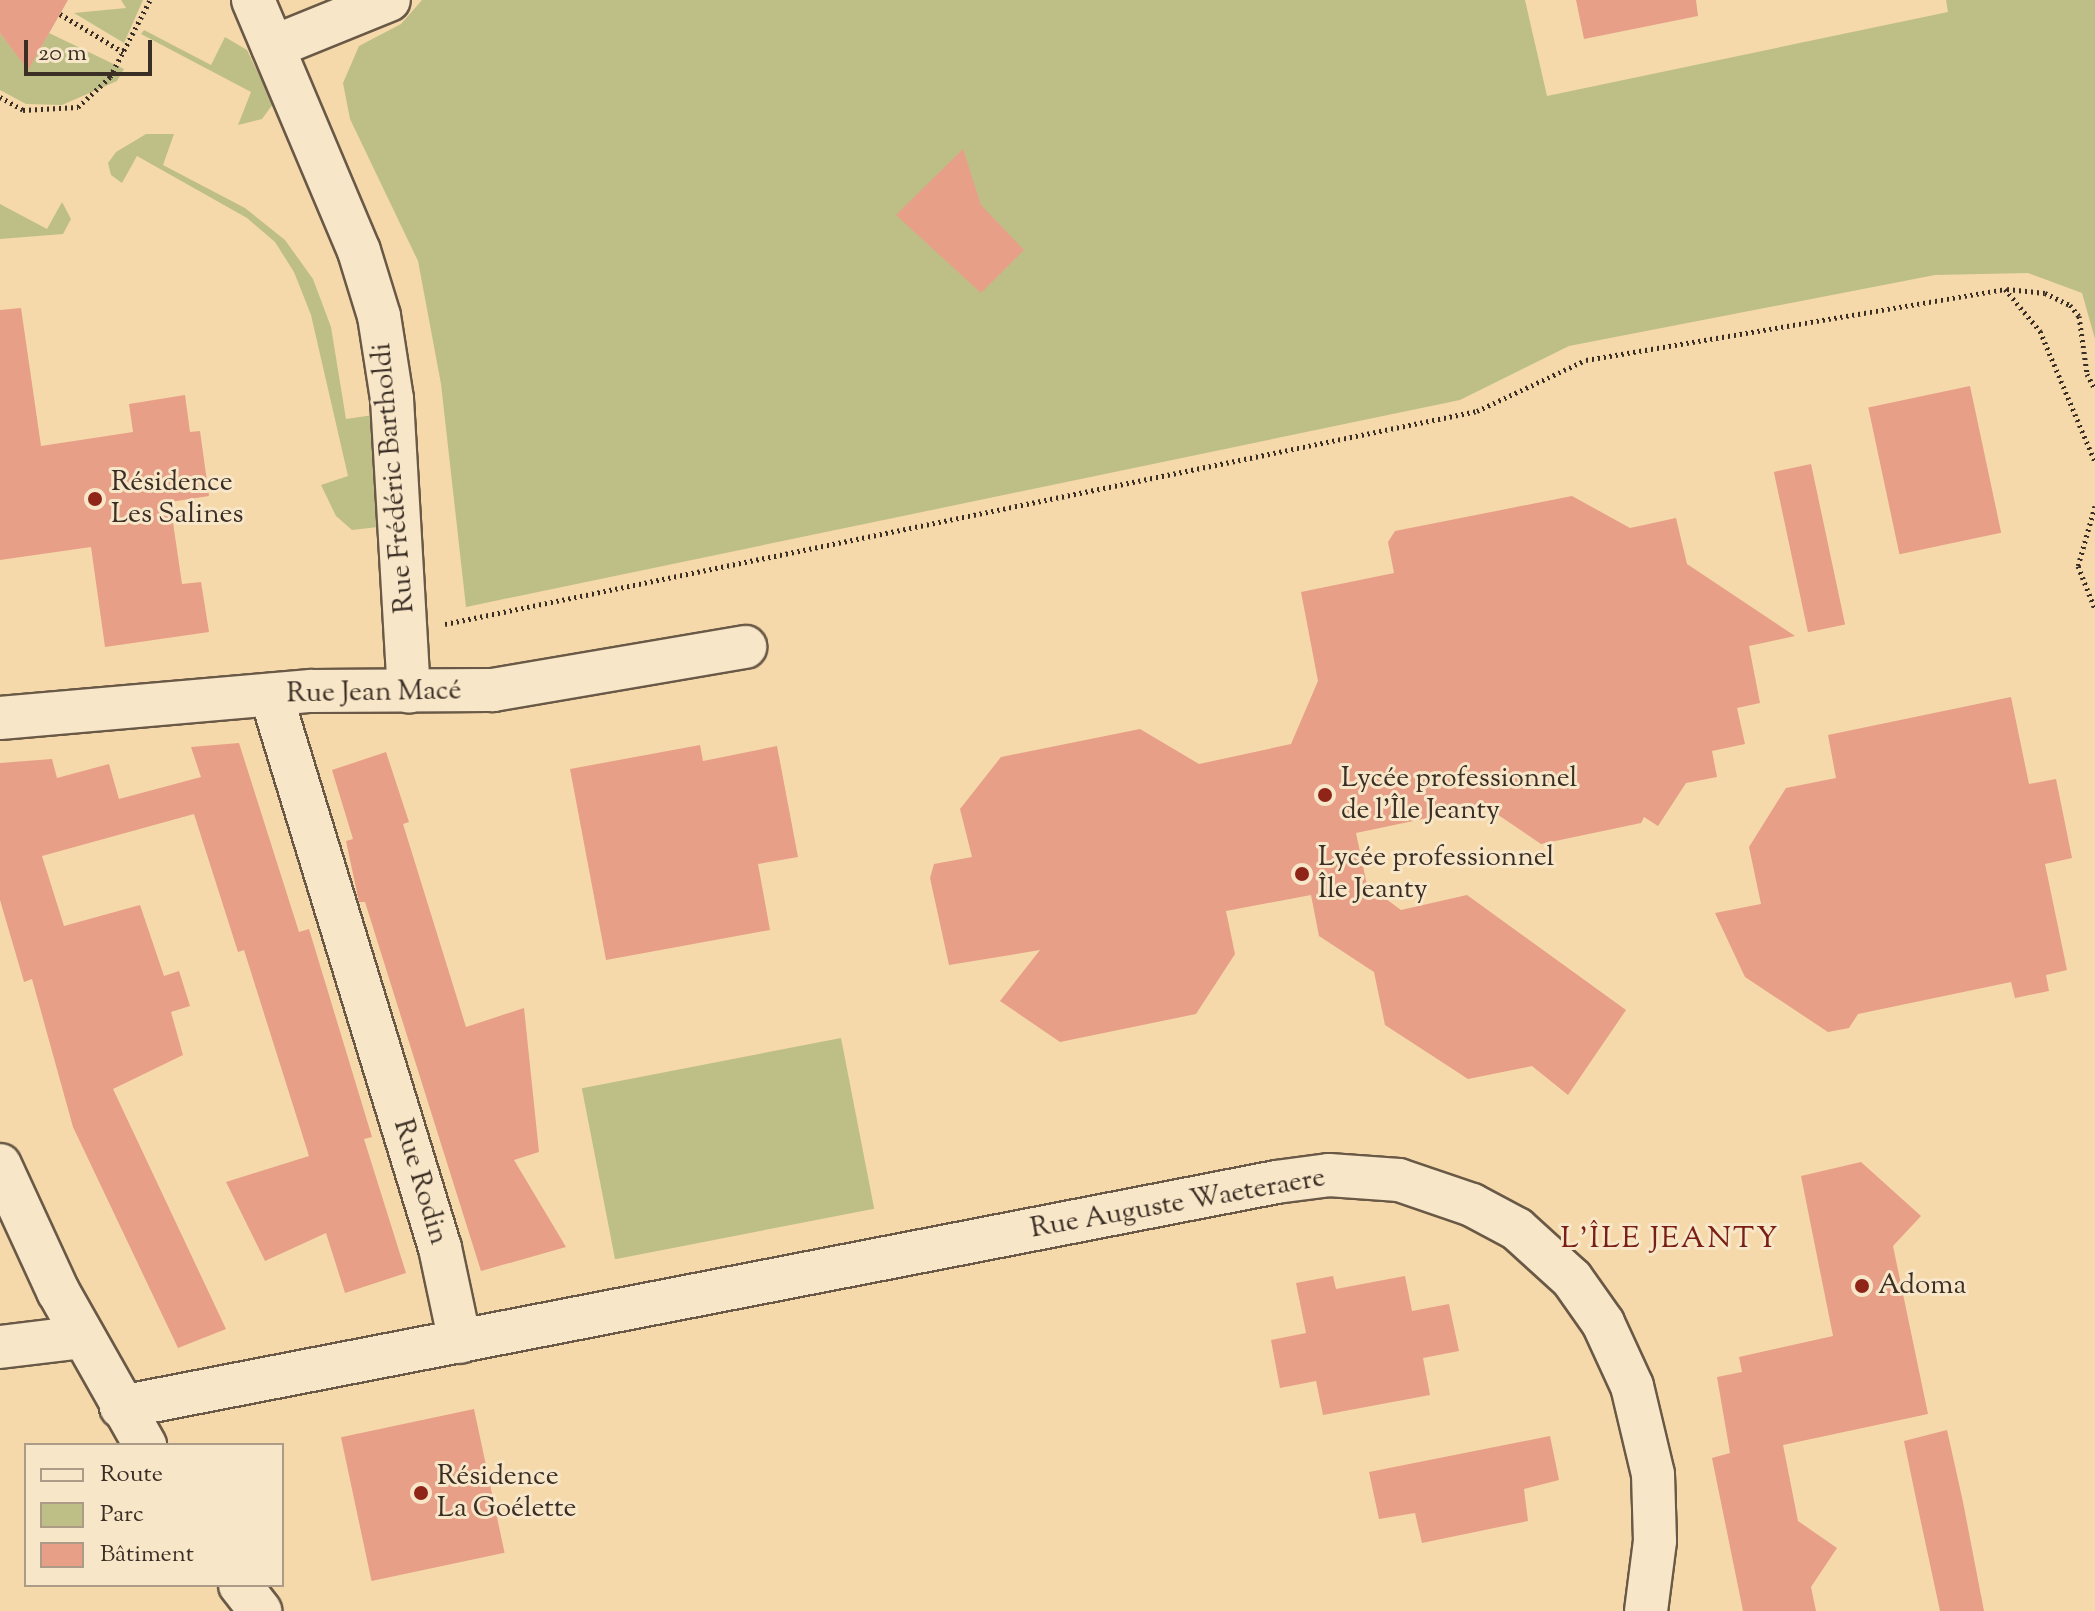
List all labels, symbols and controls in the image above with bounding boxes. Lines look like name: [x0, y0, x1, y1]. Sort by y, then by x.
scale bar: [28, 24, 156, 74]
text: 20 m: [38, 37, 87, 71]
street label: Rue Frédéric Bartholdi: [365, 341, 423, 615]
place label: Résidence Les Salines: [111, 466, 244, 532]
marker: Résidence Les Salines: [86, 490, 104, 508]
street label: Rue Jean Macé: [286, 675, 462, 711]
place label: Lycée professionnel de l'Île Jeanty: [1341, 762, 1577, 828]
marker: Lycée professionnel de l'Île Jeanty: [1316, 786, 1334, 804]
place label: Lycée professionnel Île Jeanty: [1318, 841, 1554, 907]
marker: Lycée professionnel Île Jeanty: [1293, 865, 1311, 883]
street label: Rue Rodin: [385, 1115, 455, 1249]
street label: Rue Auguste Waeteraere: [1028, 1162, 1328, 1246]
district label: L'ÎLE JEANTY: [1560, 1222, 1780, 1258]
place label: Adoma: [1878, 1269, 1966, 1303]
marker: Adoma: [1853, 1277, 1871, 1295]
legend: [24, 1443, 284, 1587]
text: Route: [100, 1458, 163, 1492]
place label: Résidence La Goélette: [437, 1460, 577, 1526]
marker: Résidence La Goélette: [412, 1484, 430, 1502]
text: Parc: [100, 1498, 144, 1532]
text: Bâtiment: [100, 1538, 194, 1572]

